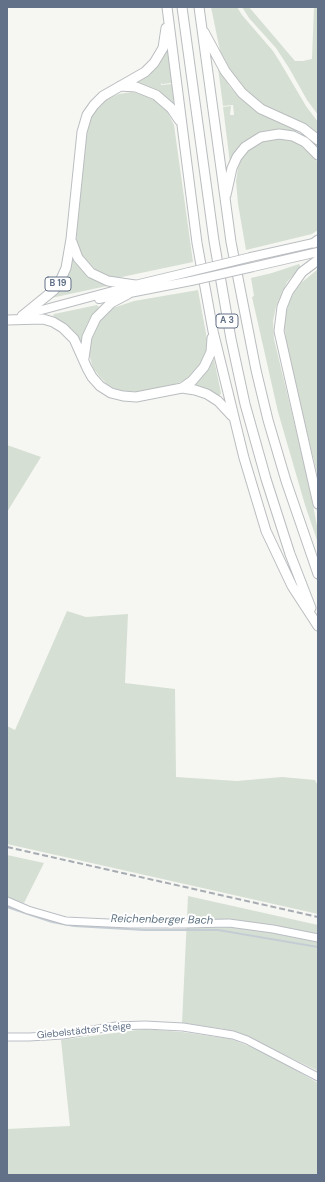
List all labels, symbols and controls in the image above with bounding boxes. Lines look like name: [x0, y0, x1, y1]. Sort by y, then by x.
road number: B 19: [45, 277, 71, 291]
road number: A 3: [216, 314, 238, 328]
water label: Reichenberger Bach: [111, 913, 213, 927]
street label: Giebelstädter Steige: [36, 1020, 132, 1042]

